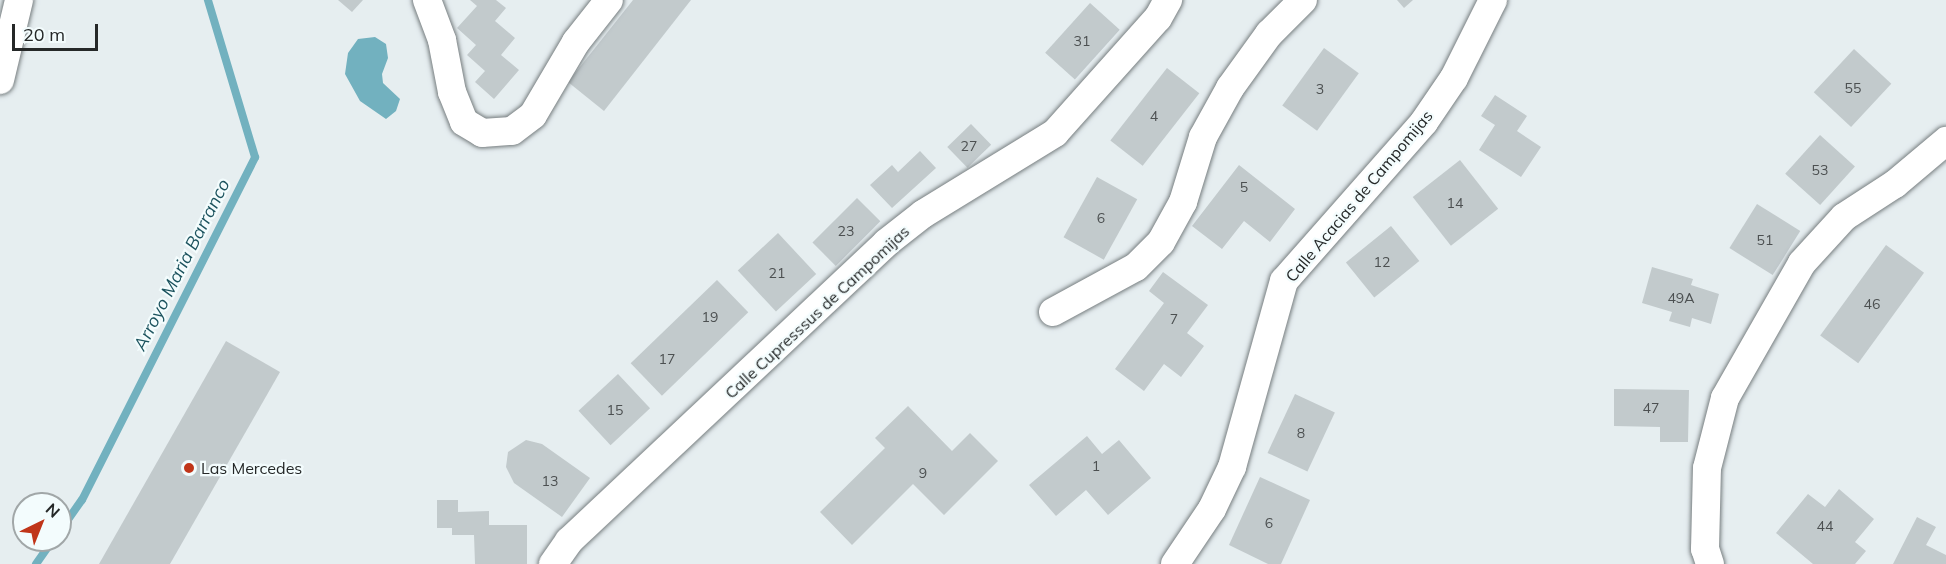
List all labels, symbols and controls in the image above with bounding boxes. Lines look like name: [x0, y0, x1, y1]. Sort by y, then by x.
scale bar: [15, 12, 100, 50]
text: 20 m: [23, 23, 65, 46]
house number: 31: [1074, 33, 1090, 49]
house number: 55: [1845, 80, 1861, 96]
house number: 3: [1316, 81, 1324, 97]
street label: Calle Acacias de Campomijas: [1282, 106, 1436, 286]
house number: 4: [1150, 108, 1158, 124]
house number: 27: [961, 138, 977, 154]
house number: 53: [1812, 162, 1828, 178]
water label: Arroyo Maria Barranco: [129, 176, 235, 354]
house number: 5: [1240, 179, 1248, 195]
house number: 14: [1447, 195, 1463, 211]
house number: 6: [1097, 210, 1105, 226]
street label: Calle Cupresssus de Campomijas: [721, 222, 913, 402]
house number: 23: [838, 223, 854, 239]
house number: 51: [1757, 232, 1773, 248]
house number: 12: [1374, 254, 1390, 270]
house number: 21: [769, 265, 785, 281]
house number: 49A: [1667, 290, 1695, 306]
house number: 46: [1864, 296, 1880, 312]
house number: 19: [702, 309, 718, 325]
house number: 7: [1170, 311, 1178, 327]
house number: 17: [659, 351, 675, 367]
house number: 47: [1643, 400, 1659, 416]
house number: 15: [607, 402, 623, 418]
house number: 8: [1297, 425, 1305, 441]
place label: Las Mercedes: [201, 458, 302, 478]
house number: 1: [1092, 458, 1100, 474]
marker: Las Mercedes: [182, 461, 196, 475]
house number: 9: [919, 465, 927, 481]
house number: 13: [542, 473, 558, 489]
north arrow: [12, 492, 72, 552]
text: N: [42, 499, 64, 522]
house number: 6: [1265, 515, 1273, 531]
house number: 44: [1817, 518, 1833, 534]

